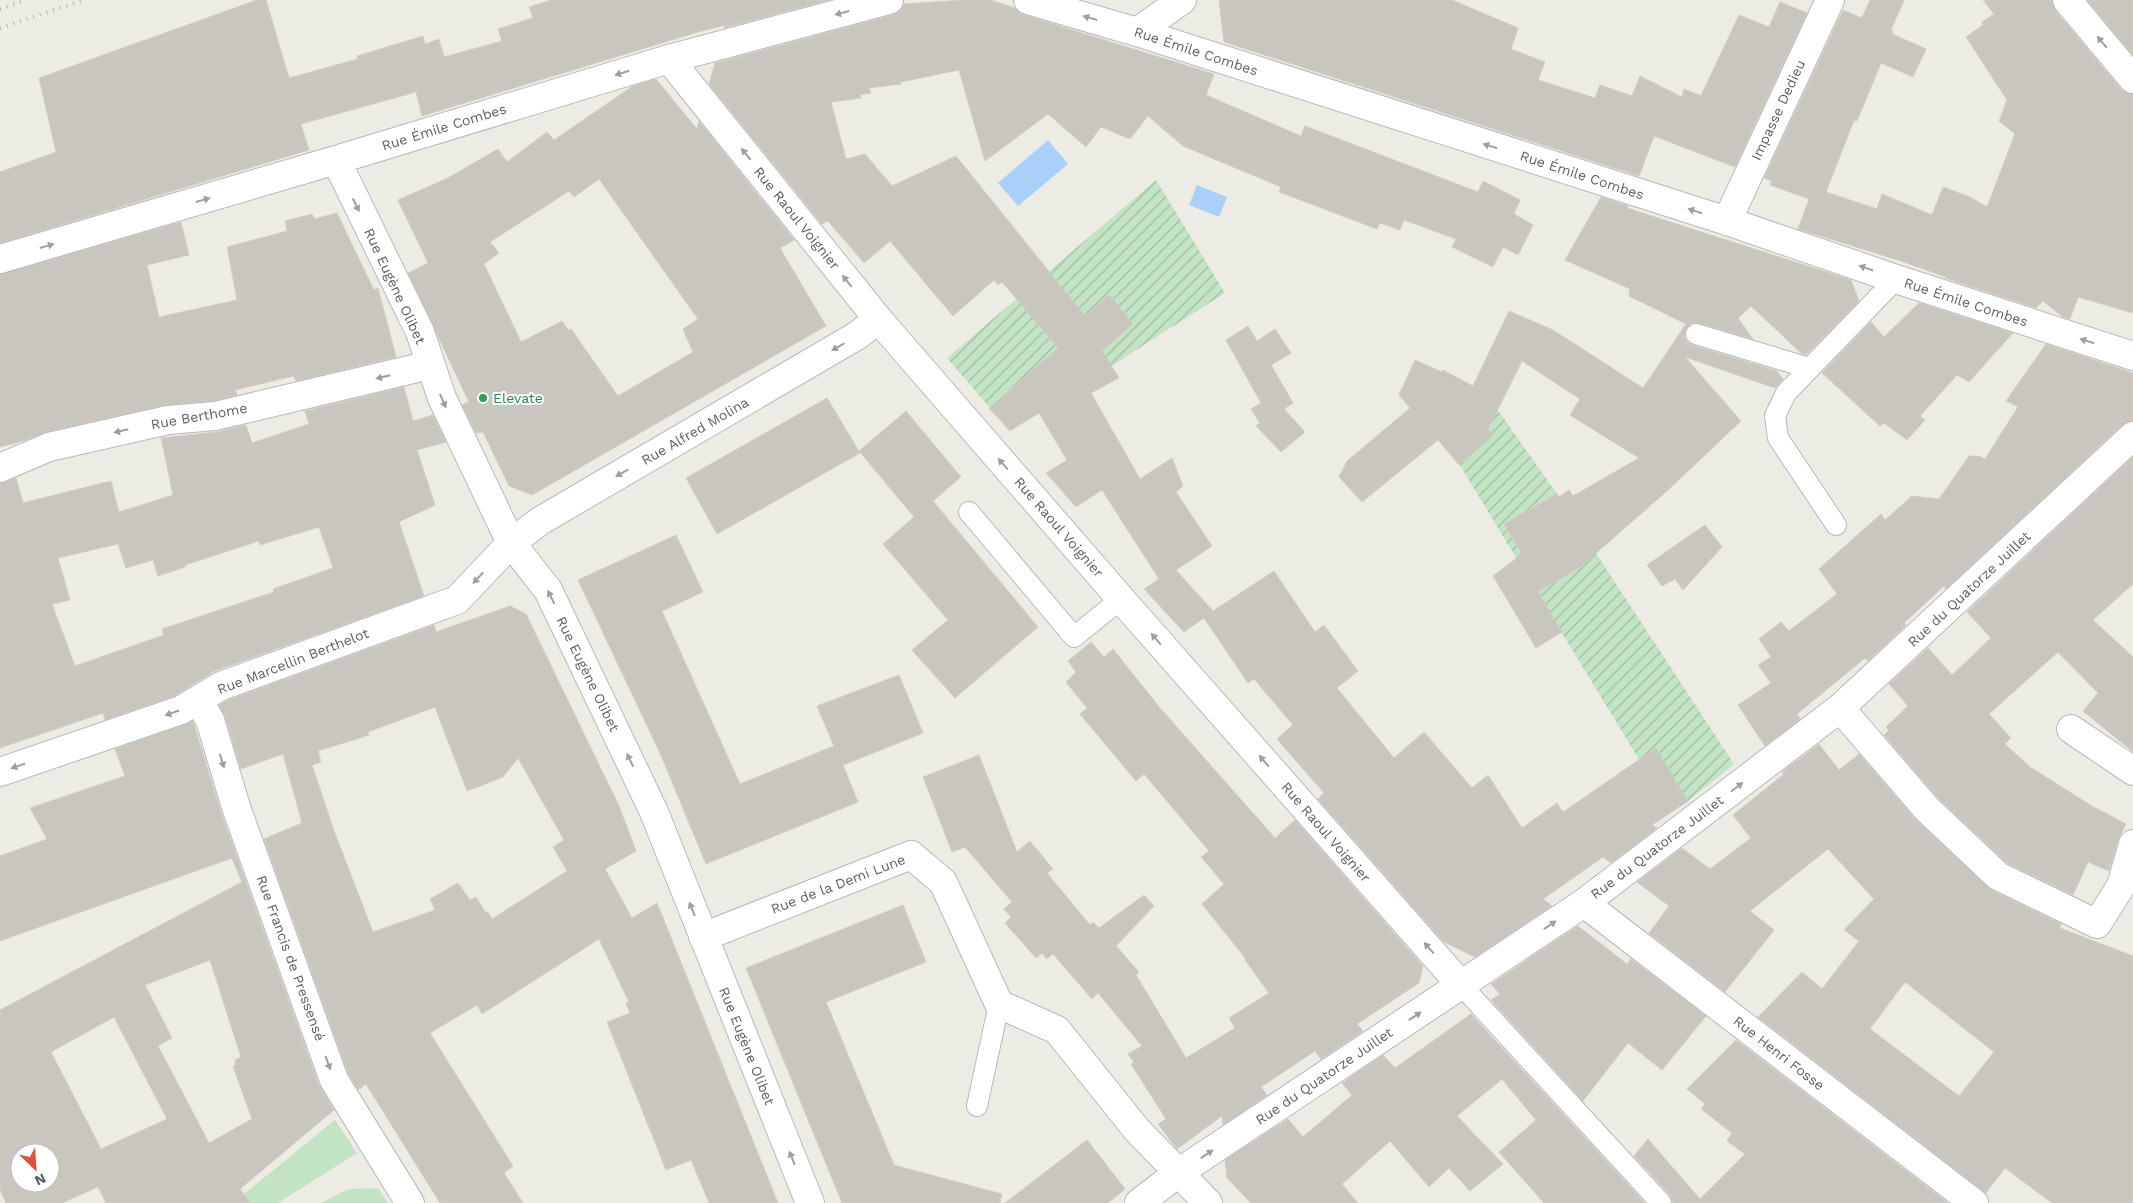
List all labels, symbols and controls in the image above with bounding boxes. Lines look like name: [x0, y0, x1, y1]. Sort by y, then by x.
one-way arrow: [835, 9, 850, 17]
one-way arrow: [1082, 14, 1097, 22]
street label: Rue Émile Combes: [1132, 23, 1260, 79]
one-way arrow: [2097, 36, 2108, 48]
street label: Impasse Dedieu: [1748, 57, 1808, 163]
one-way arrow: [615, 69, 630, 77]
street label: Rue Émile Combes: [380, 100, 508, 154]
one-way arrow: [1483, 141, 1498, 149]
street label: Rue Émile Combes: [1518, 147, 1646, 203]
one-way arrow: [740, 148, 751, 161]
street label: Rue Raoul Voignier: [751, 164, 843, 273]
one-way arrow: [195, 195, 210, 203]
one-way arrow: [352, 197, 360, 212]
one-way arrow: [1687, 206, 1702, 214]
street label: Rue Eugène Olibet: [361, 226, 429, 347]
one-way arrow: [39, 241, 54, 249]
one-way arrow: [1858, 264, 1873, 272]
street label: Rue Émile Combes: [1902, 274, 2030, 330]
one-way arrow: [842, 275, 853, 288]
one-way arrow: [2079, 336, 2094, 344]
one-way arrow: [831, 343, 846, 351]
one-way arrow: [376, 373, 391, 381]
place label: Elevate: [493, 390, 543, 406]
marker: Elevate: [477, 392, 489, 404]
one-way arrow: [440, 394, 448, 408]
street label: Rue Alfred Molina: [639, 394, 751, 468]
street label: Rue Berthome: [150, 400, 248, 432]
one-way arrow: [114, 427, 129, 435]
one-way arrow: [998, 457, 1009, 470]
one-way arrow: [616, 469, 629, 478]
street label: Rue Raoul Voignier: [1011, 474, 1107, 580]
street label: Rue du Quatorze Juillet: [1904, 528, 2034, 650]
one-way arrow: [472, 572, 484, 584]
one-way arrow: [547, 590, 556, 605]
street label: Rue Eugène Olibet: [553, 614, 623, 734]
street label: Rue Marcellin Berthelot: [215, 625, 371, 697]
one-way arrow: [1150, 634, 1162, 646]
one-way arrow: [164, 709, 179, 717]
one-way arrow: [625, 752, 634, 767]
one-way arrow: [219, 754, 227, 769]
one-way arrow: [1258, 755, 1269, 768]
one-way arrow: [11, 763, 26, 770]
street label: Rue Raoul Voignier: [1278, 779, 1374, 885]
one-way arrow: [1730, 781, 1743, 792]
street label: Rue du Quatorze Juillet: [1588, 792, 1727, 902]
street label: Rue de la Demi Lune: [769, 851, 907, 917]
street label: Rue Francis de Pressensé: [254, 873, 328, 1043]
one-way arrow: [688, 902, 696, 916]
one-way arrow: [1544, 921, 1557, 930]
one-way arrow: [1423, 943, 1435, 955]
street label: Rue Eugène Olibet: [716, 985, 778, 1108]
one-way arrow: [1409, 1011, 1422, 1020]
street label: Rue Henri Fosse: [1730, 1013, 1828, 1093]
street label: Rue du Quatorze Juillet: [1252, 1024, 1396, 1128]
one-way arrow: [324, 1056, 332, 1071]
north arrow: [10, 1143, 60, 1193]
one-way arrow: [1200, 1149, 1214, 1159]
one-way arrow: [787, 1151, 795, 1165]
text: N: [32, 1170, 49, 1189]

